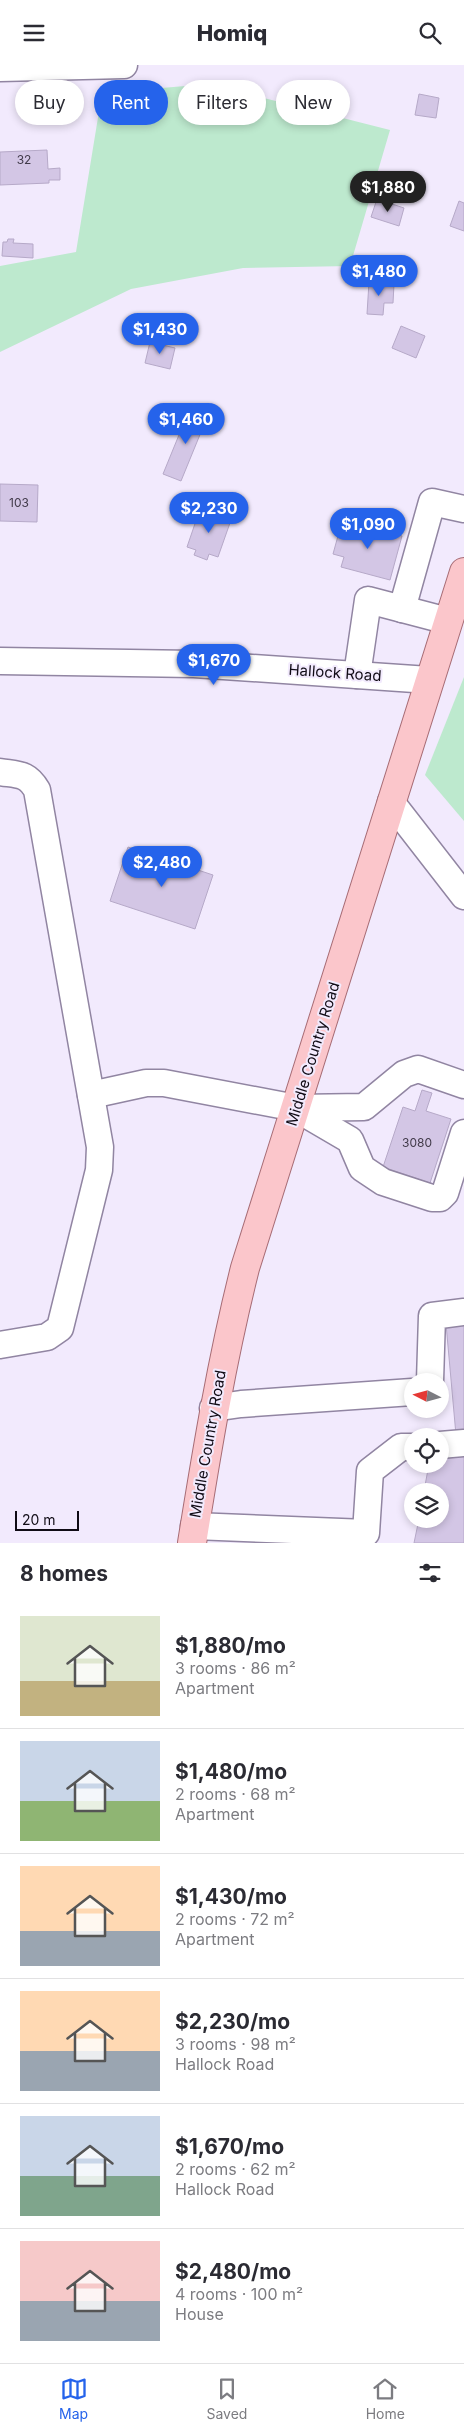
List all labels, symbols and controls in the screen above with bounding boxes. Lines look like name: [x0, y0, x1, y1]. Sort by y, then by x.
icon: menu: [20, 19, 48, 47]
icon: search: [416, 19, 444, 47]
text: Homiq: [197, 20, 267, 46]
chip: Buy: [15, 80, 84, 125]
chip: Rent: [94, 80, 168, 125]
chip: Filters: [178, 80, 266, 125]
chip: New: [276, 80, 350, 125]
house number: 32: [17, 152, 31, 167]
pin: $1,880: [347, 171, 429, 213]
text: $1,880: [361, 177, 415, 197]
pin: $1,480: [338, 255, 420, 297]
text: $1,480: [352, 261, 406, 281]
pin: $1,430: [119, 313, 201, 355]
text: $1,430: [133, 319, 187, 339]
pin: $1,460: [145, 403, 227, 445]
text: $1,460: [159, 409, 213, 429]
pin: $2,230: [168, 491, 250, 534]
house number: 103: [9, 495, 29, 510]
text: $2,230: [180, 498, 238, 518]
pin: $1,090: [327, 507, 409, 550]
text: $1,090: [341, 514, 395, 534]
pin: $1,670: [173, 643, 255, 686]
text: $1,670: [188, 650, 240, 670]
street label: Hallock Road: [288, 660, 382, 685]
pin: $2,480: [121, 845, 203, 888]
text: $2,480: [133, 852, 191, 872]
street label: Middle Country Road: [282, 980, 343, 1128]
house number: 3080: [402, 1135, 432, 1150]
street label: Middle Country Road: [185, 1369, 230, 1519]
north arrow: [404, 1373, 449, 1417]
map controls: [404, 1373, 449, 1528]
button: locate: [404, 1428, 449, 1473]
button: layers: [404, 1483, 449, 1528]
scale bar: [15, 1508, 79, 1531]
text: 20 m: [22, 1511, 56, 1528]
icon: filters: [416, 1559, 444, 1587]
text: 8 homes: [20, 1561, 108, 1586]
text: $1,880/mo: [175, 1633, 286, 1658]
icon: home: [60, 1636, 120, 1696]
text: 3 rooms · 86 m²: [175, 1658, 296, 1678]
text: Apartment: [175, 1678, 255, 1698]
text: $1,480/mo: [175, 1759, 287, 1784]
icon: home: [60, 1761, 120, 1821]
text: 2 rooms · 68 m²: [175, 1784, 296, 1804]
text: Apartment: [175, 1804, 255, 1824]
text: $1,430/mo: [175, 1884, 287, 1909]
icon: home: [60, 1886, 120, 1946]
text: 2 rooms · 72 m²: [175, 1909, 295, 1929]
text: Apartment: [175, 1929, 255, 1949]
text: $2,230/mo: [175, 2009, 290, 2034]
icon: home: [60, 2011, 120, 2071]
text: 3 rooms · 98 m²: [175, 2034, 296, 2054]
text: Hallock Road: [175, 2054, 274, 2074]
text: $1,670/mo: [175, 2134, 284, 2159]
icon: home: [60, 2136, 120, 2196]
text: 2 rooms · 62 m²: [175, 2159, 296, 2179]
text: Hallock Road: [175, 2179, 274, 2199]
text: $2,480/mo: [175, 2259, 291, 2284]
icon: home: [60, 2261, 120, 2321]
text: 4 rooms · 100 m²: [175, 2284, 303, 2304]
text: House: [175, 2304, 224, 2324]
tab: Map: [59, 2375, 88, 2422]
tab: Saved: [206, 2375, 247, 2422]
tab: Home: [366, 2375, 405, 2422]

